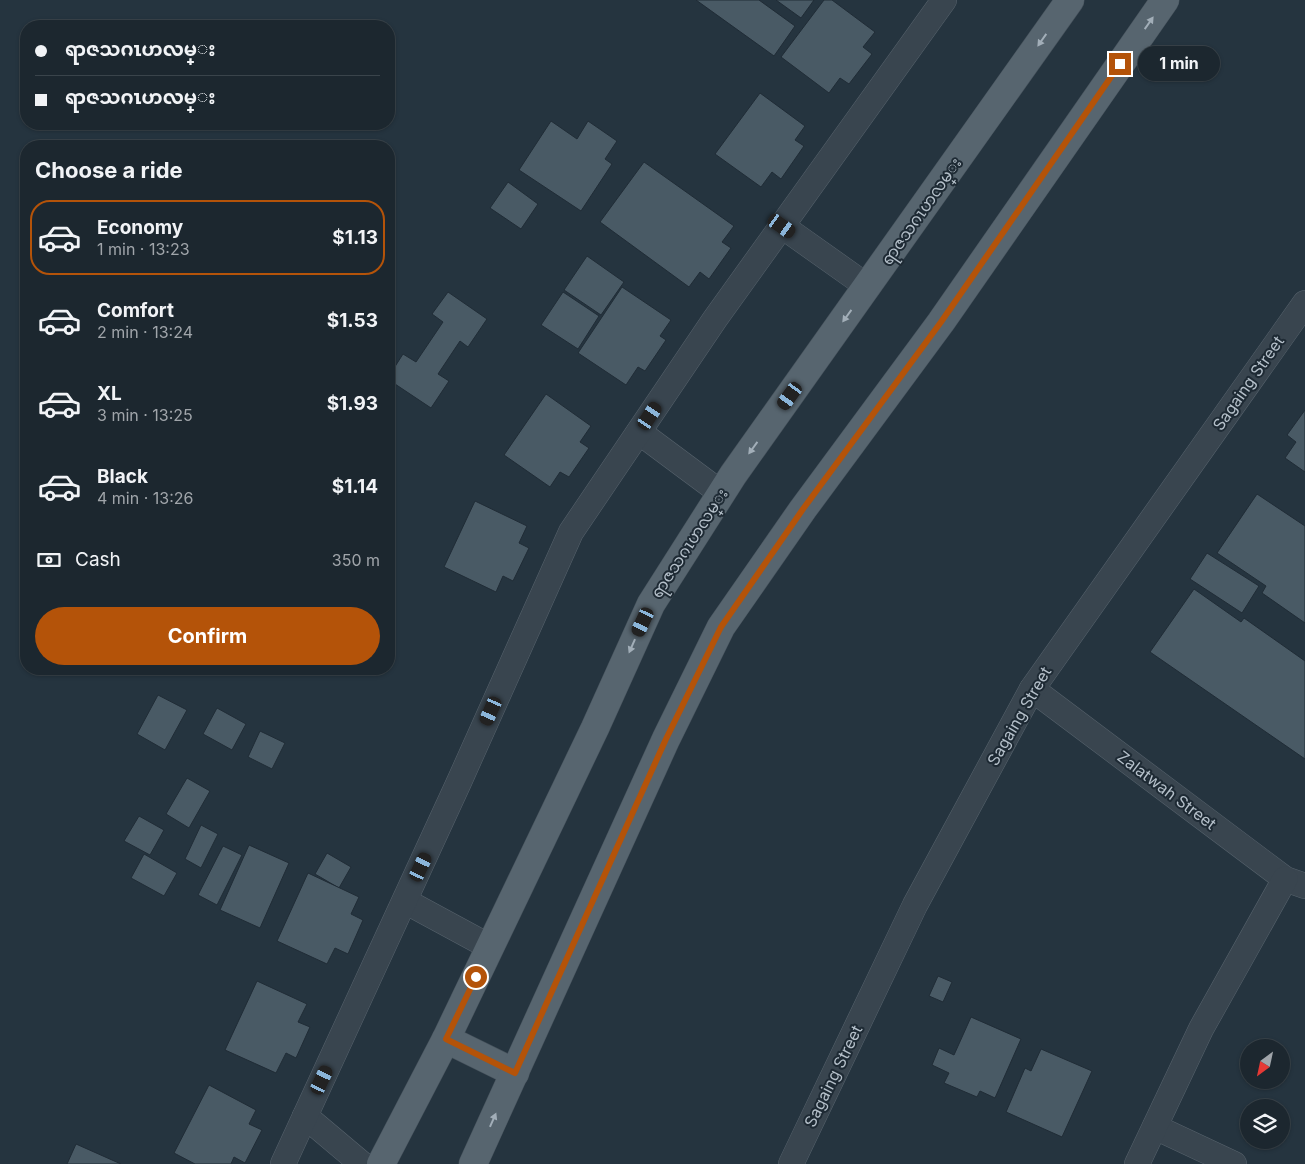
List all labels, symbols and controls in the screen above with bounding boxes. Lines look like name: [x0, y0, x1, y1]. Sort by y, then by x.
one-way arrow: [1144, 17, 1154, 30]
one-way arrow: [1037, 33, 1047, 47]
text: ရာဇသဂၤဟလမ္း: [65, 38, 216, 61]
callout: 1 min: [1138, 46, 1220, 82]
route end: [1109, 53, 1131, 75]
text: 1 min: [1159, 53, 1199, 73]
text: ရာဇသဂၤဟလမ္း: [65, 86, 216, 109]
street label: ရာဇသဂၤဟလမ္း: [877, 154, 969, 271]
text: Choose a ride: [35, 157, 183, 183]
car: [765, 211, 798, 241]
icon: car: [37, 215, 82, 260]
text: Economy: [97, 216, 183, 239]
text: $1.13: [332, 226, 378, 249]
text: 1 min · 13:23: [97, 239, 190, 259]
icon: car: [37, 298, 82, 343]
text: Comfort: [97, 299, 174, 322]
text: $1.53: [327, 309, 378, 332]
one-way arrow: [842, 309, 852, 323]
text: 2 min · 13:24: [97, 322, 193, 342]
street label: Sagaing Street: [1208, 332, 1288, 434]
car: [775, 379, 804, 413]
icon: car: [37, 381, 82, 426]
text: XL: [97, 382, 122, 405]
text: $1.93: [327, 392, 378, 415]
car: [635, 399, 664, 433]
text: 3 min · 13:25: [97, 405, 193, 425]
one-way arrow: [747, 441, 758, 454]
icon: car: [37, 464, 82, 509]
text: Black: [97, 465, 148, 488]
text: $1.14: [332, 475, 378, 498]
street label: ရာဇသဂၤဟလမ္း: [646, 485, 735, 604]
text: 4 min · 13:26: [97, 488, 193, 508]
icon: cash: [35, 546, 63, 574]
text: Cash: [75, 548, 121, 571]
text: 350 m: [332, 550, 380, 570]
car: [629, 605, 656, 639]
button: Confirm: [35, 607, 380, 665]
one-way arrow: [627, 639, 635, 653]
street label: Sagaing Street: [983, 663, 1055, 769]
car: [478, 694, 503, 728]
street label: Zalatwah Street: [1114, 746, 1220, 834]
car: [407, 850, 434, 884]
route start: [465, 966, 487, 988]
street label: Sagaing Street: [800, 1022, 866, 1130]
north arrow: [1240, 1039, 1290, 1089]
map controls: [1240, 1039, 1290, 1149]
car: [308, 1063, 335, 1097]
button: layers: [1240, 1099, 1290, 1149]
one-way arrow: [490, 1113, 498, 1127]

